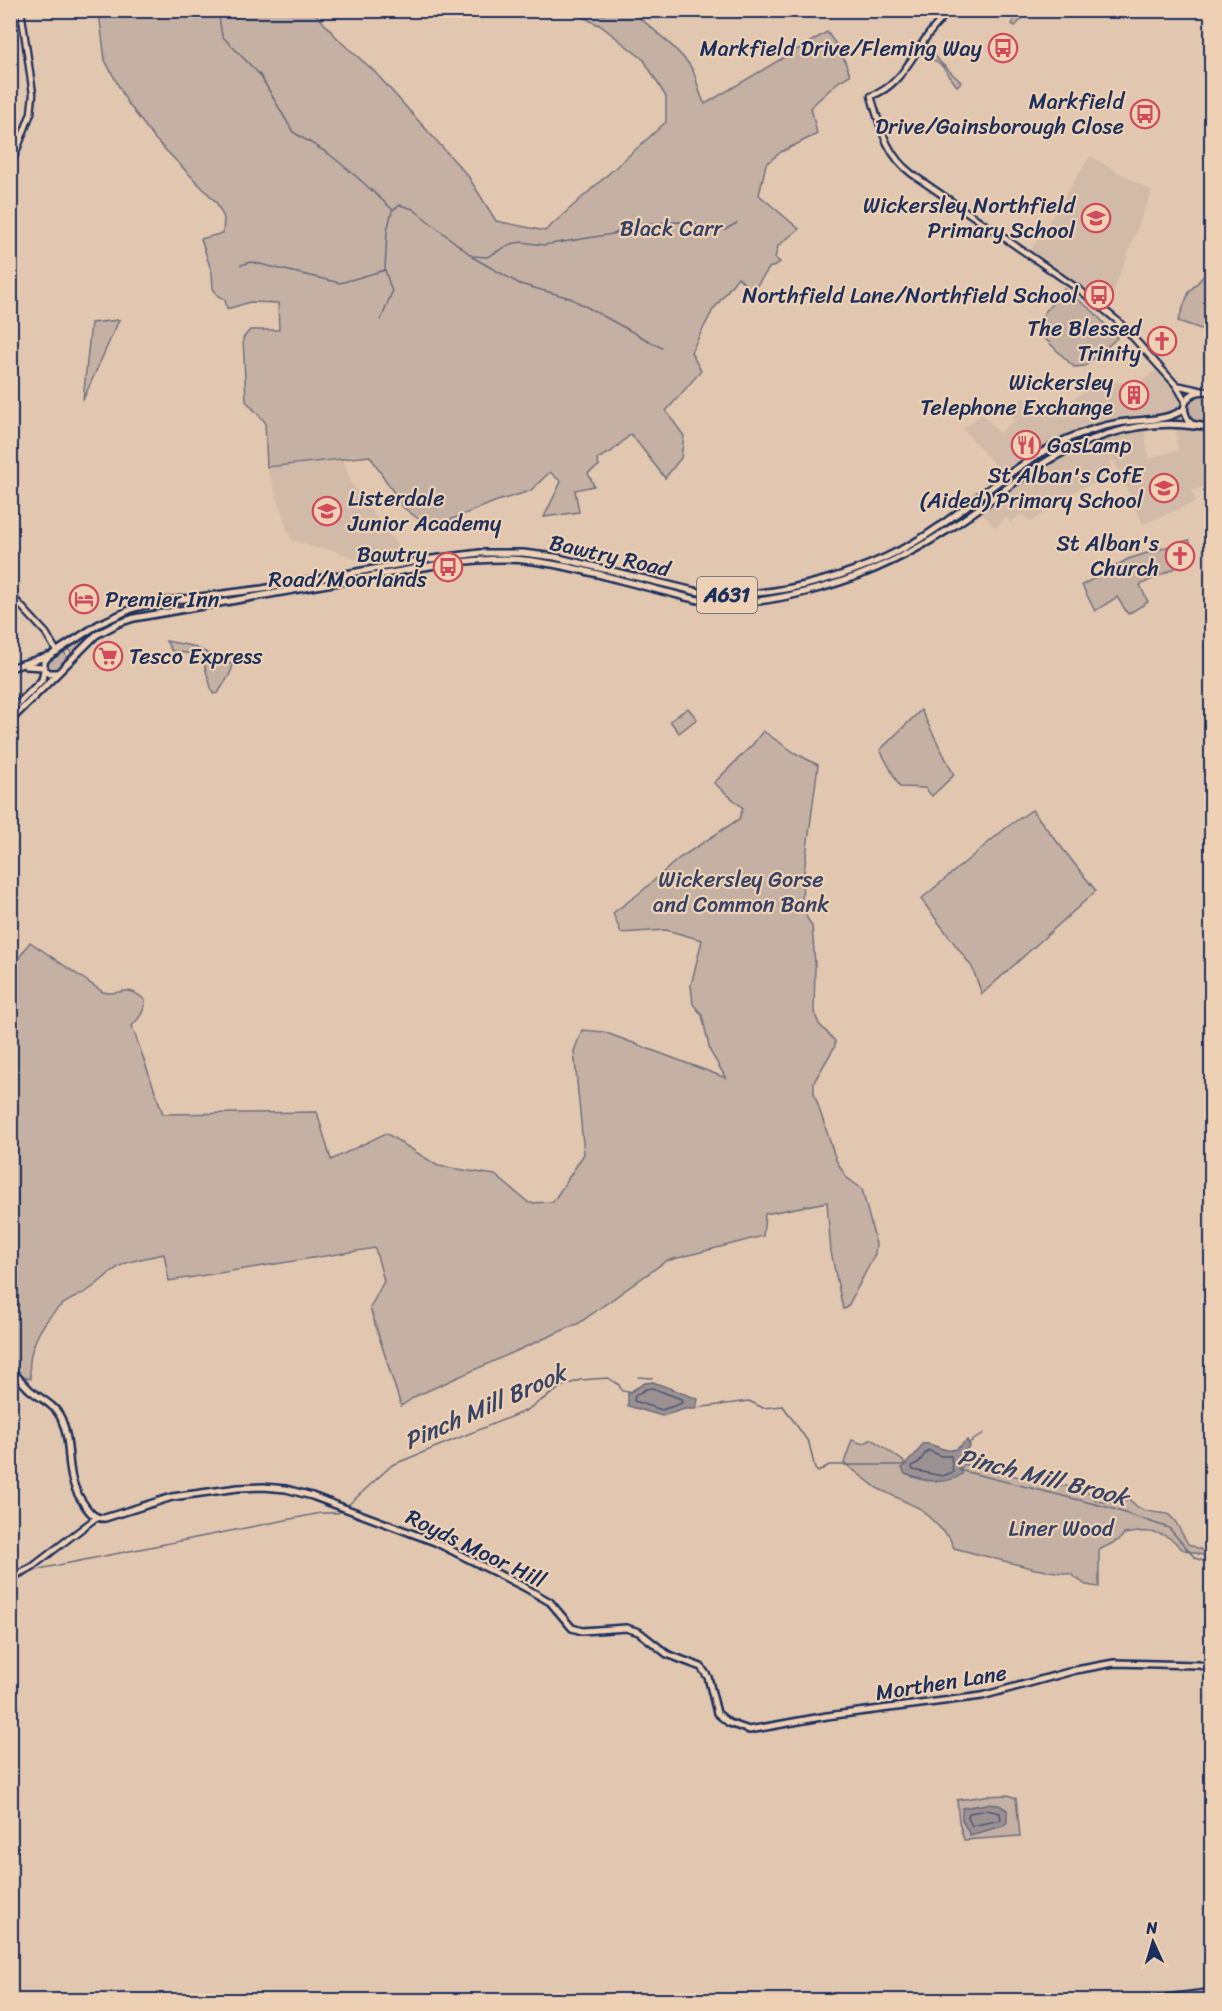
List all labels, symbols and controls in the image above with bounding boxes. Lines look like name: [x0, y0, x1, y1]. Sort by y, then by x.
place label: Markfield Drive/Fleming Way: [700, 29, 983, 68]
bus stop icon: Markfield Drive/Fleming Way: [987, 32, 1019, 64]
place label: Markfield Drive/Gainsborough Close: [875, 82, 1125, 146]
bus stop icon: Markfield Drive/Gainsborough Close: [1129, 98, 1161, 130]
place label: Wickersley Northfield Primary School: [863, 186, 1076, 250]
school or university icon: Wickersley Northfield Primary School: [1080, 202, 1112, 234]
park label: Black Carr: [620, 209, 724, 248]
place label: Northfield Lane/Northfield School: [742, 276, 1079, 315]
bus stop icon: Northfield Lane/Northfield School: [1083, 279, 1115, 311]
place label: The Blessed Trinity: [1027, 309, 1142, 373]
church icon: The Blessed Trinity: [1146, 325, 1178, 357]
place label: Wickersley Telephone Exchange: [920, 363, 1114, 427]
building icon: Wickersley Telephone Exchange: [1118, 379, 1150, 411]
place label: GasLamp: [1047, 426, 1132, 465]
restaurant icon: GasLamp: [1010, 429, 1042, 461]
place label: St Alban's CofE (Aided) Primary School: [919, 456, 1145, 520]
school or university icon: St Alban's CofE (Aided) Primary School: [1148, 472, 1180, 504]
place label: Listerdale Junior Academy: [347, 479, 502, 543]
school or university icon: Listerdale Junior Academy: [311, 495, 343, 527]
street label: Bawtry Road: [546, 523, 676, 589]
place label: St Alban's Church: [1056, 524, 1160, 588]
place label: Bawtry Road/Moorlands: [269, 535, 428, 599]
church icon: St Alban's Church: [1164, 540, 1196, 572]
bus stop icon: Bawtry Road/Moorlands: [432, 551, 464, 583]
road number: A631: [697, 577, 757, 613]
place label: Premier Inn: [105, 580, 220, 619]
hotel icon: Premier Inn: [68, 583, 100, 615]
place label: Tesco Express: [129, 637, 263, 676]
supermarket icon: Tesco Express: [92, 640, 124, 672]
park label: Wickersley Gorse and Common Bank: [653, 860, 829, 924]
water label: Pinch Mill Brook: [397, 1351, 576, 1462]
water label: Pinch Mill Brook: [953, 1436, 1136, 1519]
street label: Royds Moor Hill: [399, 1498, 553, 1600]
park label: Liner Wood: [1008, 1509, 1115, 1548]
street label: Morthen Lane: [873, 1653, 1010, 1712]
north arrow: [1123, 1912, 1183, 1972]
text: N: [1144, 1913, 1159, 1942]

